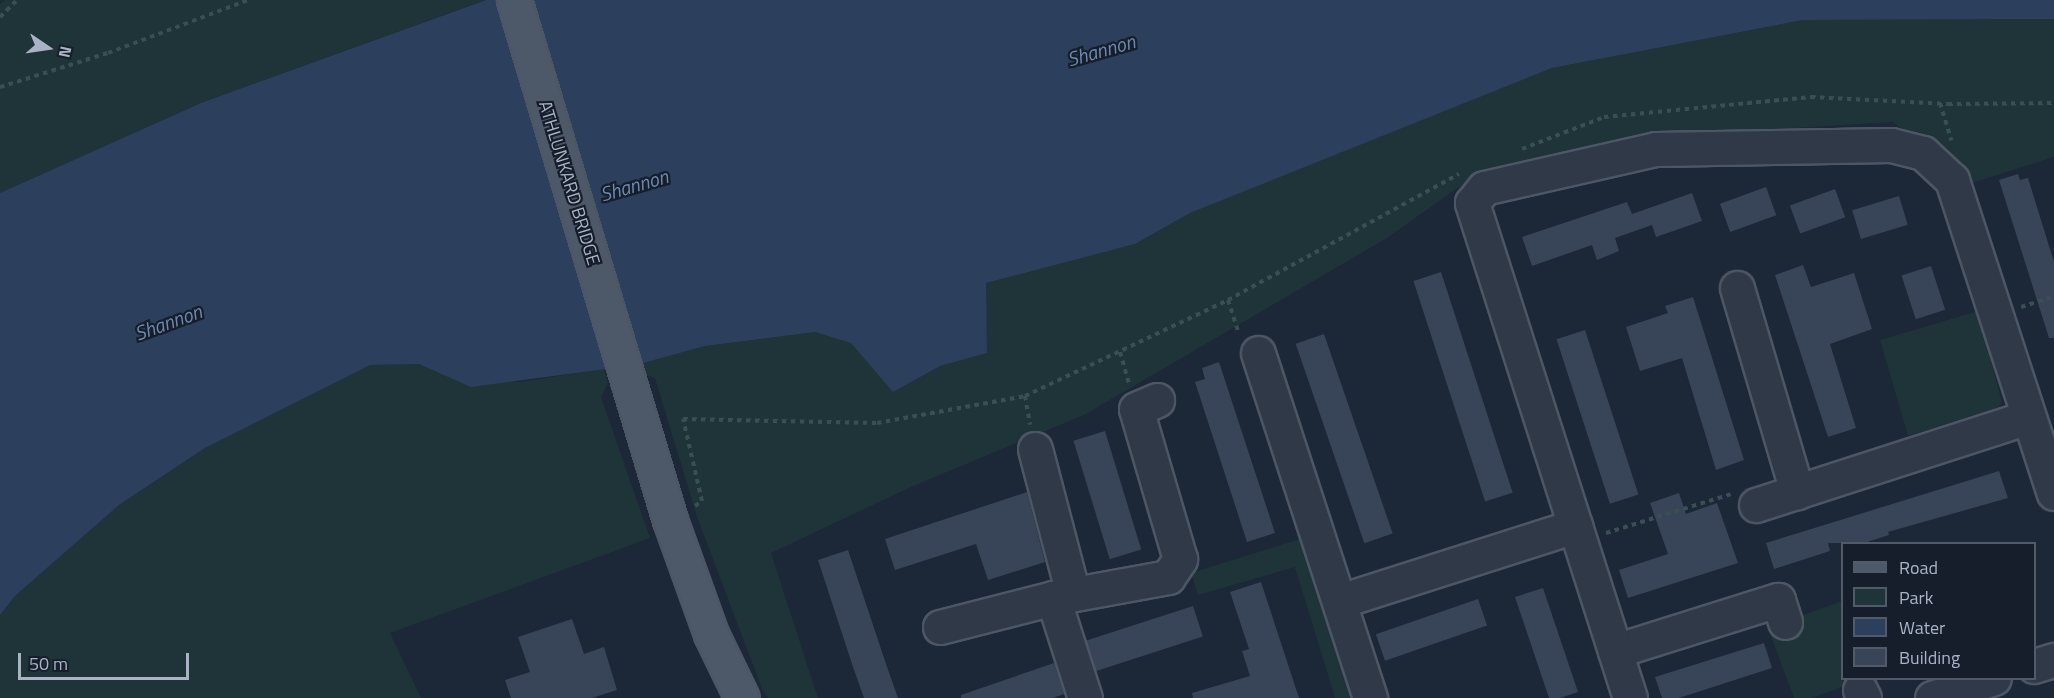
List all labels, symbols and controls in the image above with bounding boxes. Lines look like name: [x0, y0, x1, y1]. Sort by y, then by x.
north arrow: [18, 18, 78, 78]
water label: Shannon: [1064, 29, 1138, 71]
text: N: [53, 44, 78, 60]
street label: ATHLUNKARD BRIDGE: [534, 98, 604, 268]
water label: Shannon: [597, 164, 671, 206]
water label: Shannon: [131, 299, 205, 345]
legend: [1841, 542, 2036, 680]
text: Road: [1899, 554, 1938, 581]
text: Park: [1899, 584, 1933, 611]
text: Water: [1899, 614, 1945, 641]
scale bar: [21, 641, 192, 679]
text: Building: [1899, 644, 1960, 671]
text: 50 m: [29, 650, 68, 677]

